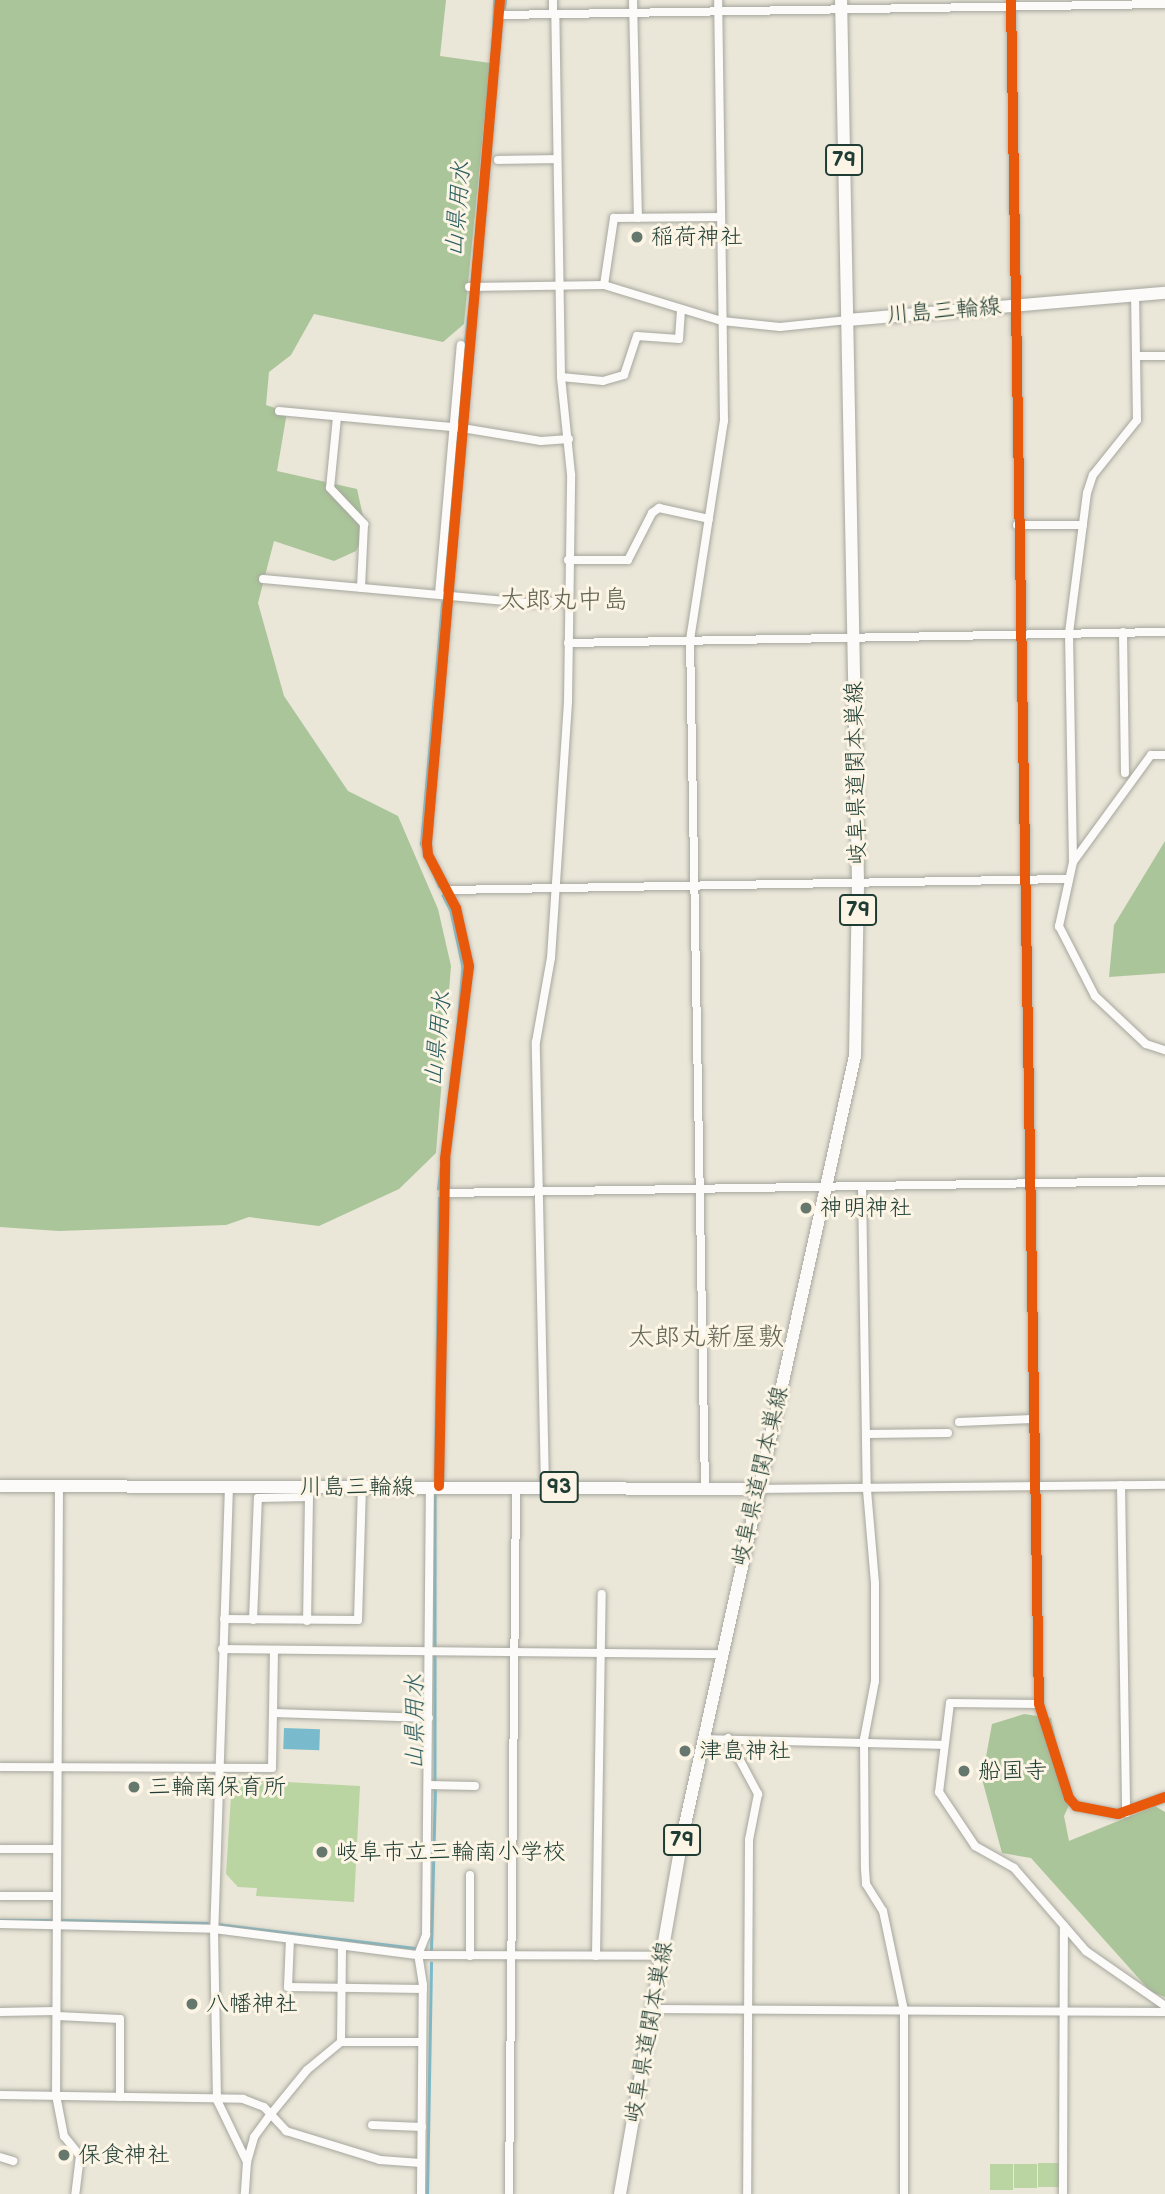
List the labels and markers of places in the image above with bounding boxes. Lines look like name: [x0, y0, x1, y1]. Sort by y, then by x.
place label: 稲荷神社: [651, 223, 743, 251]
marker: 稲荷神社: [629, 229, 645, 245]
place label: 神明神社: [820, 1194, 912, 1222]
marker: 神明神社: [798, 1200, 814, 1216]
place label: 津島神社: [699, 1737, 791, 1765]
marker: 津島神社: [677, 1743, 693, 1759]
place label: 船国寺: [978, 1757, 1047, 1785]
marker: 船国寺: [956, 1763, 972, 1779]
place label: 三輪南保育所: [148, 1773, 286, 1801]
marker: 三輪南保育所: [126, 1779, 142, 1795]
place label: 岐阜市立三輪南小学校: [336, 1838, 566, 1866]
marker: 岐阜市立三輪南小学校: [314, 1844, 330, 1860]
place label: 八幡神社: [206, 1990, 298, 2018]
marker: 八幡神社: [184, 1996, 200, 2012]
place label: 保食神社: [78, 2141, 170, 2169]
marker: 保食神社: [56, 2147, 72, 2163]

